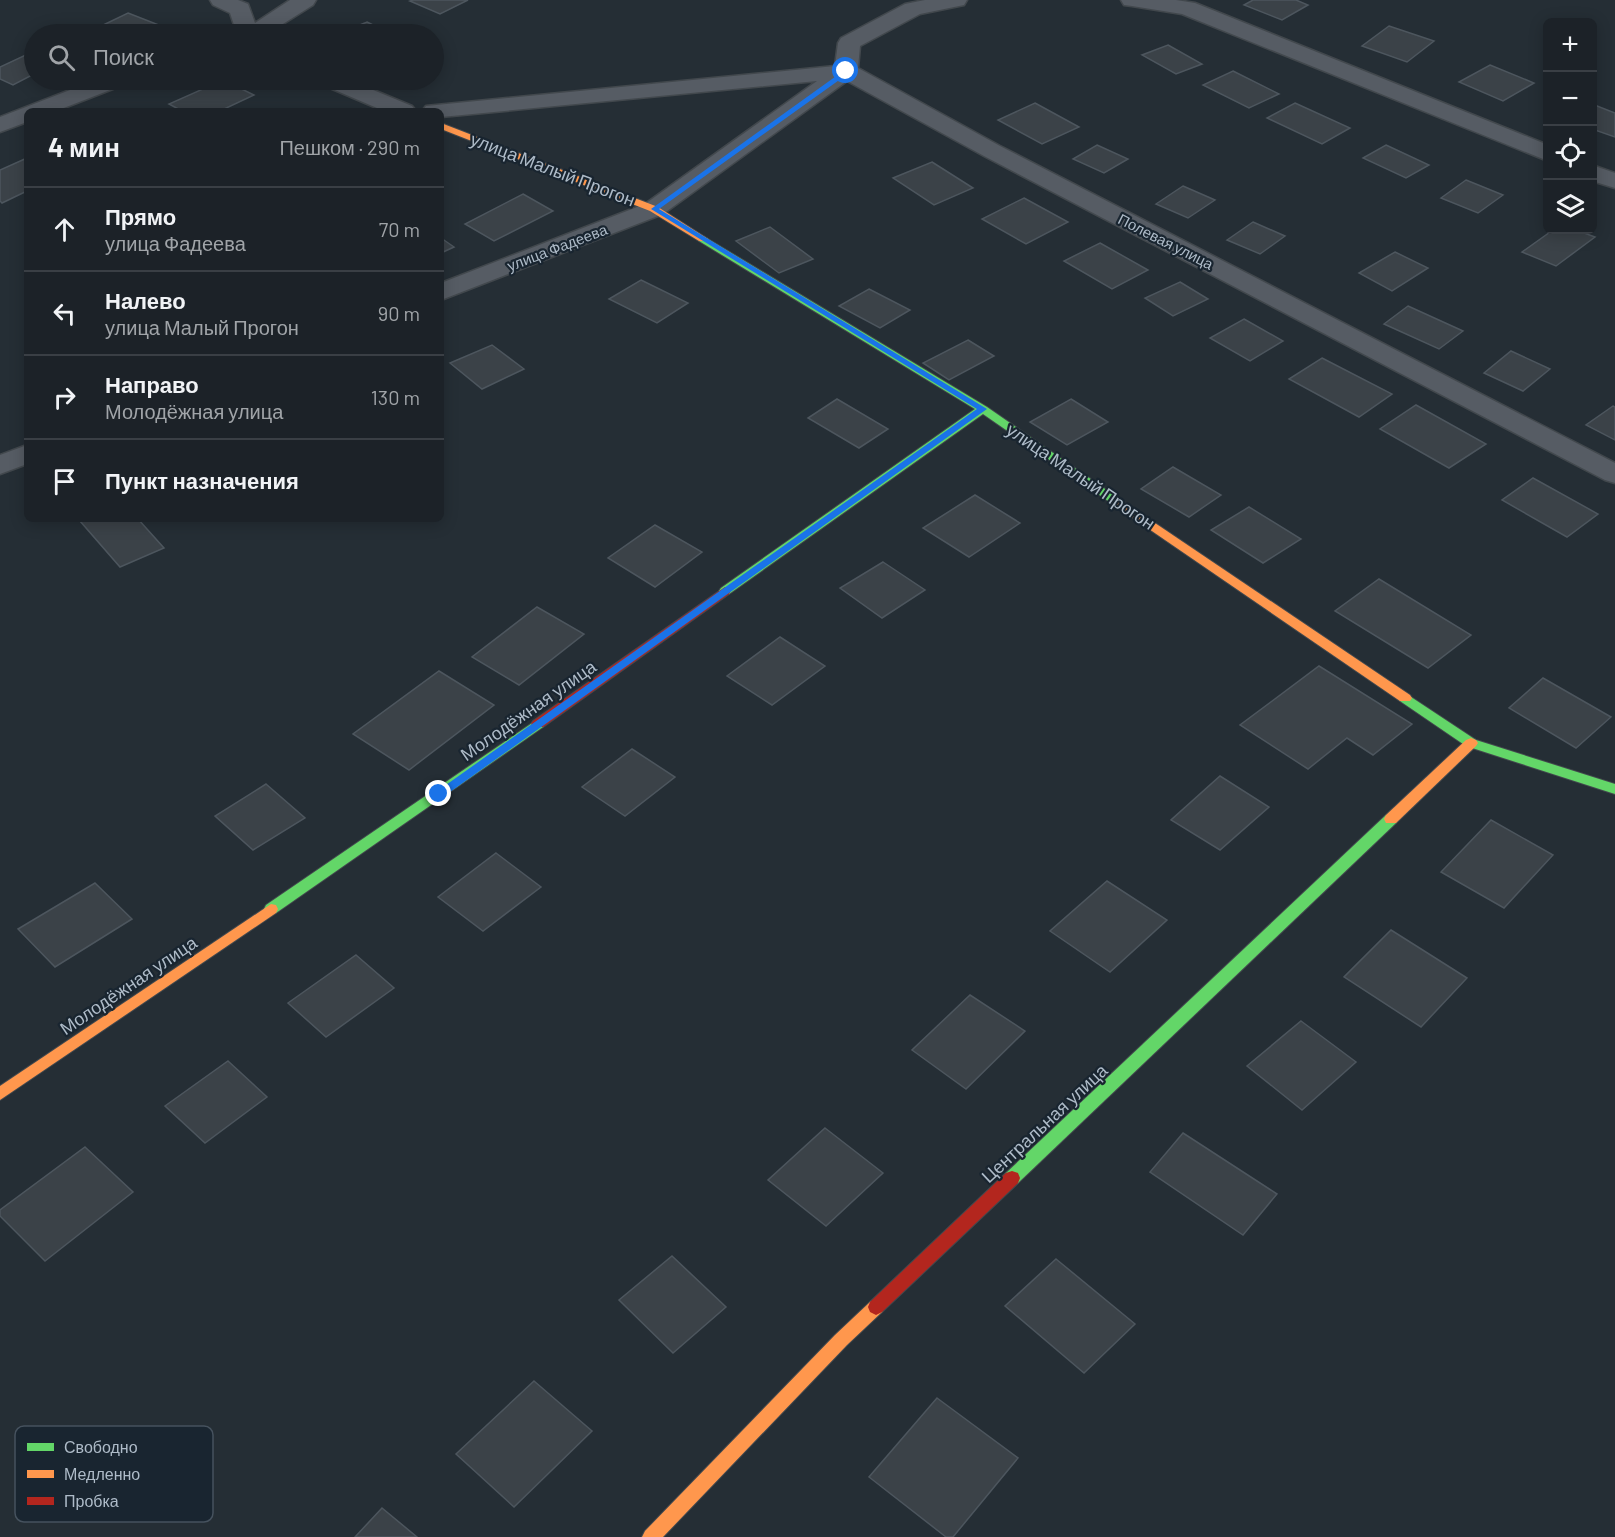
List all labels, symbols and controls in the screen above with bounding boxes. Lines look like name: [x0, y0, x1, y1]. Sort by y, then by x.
map controls: [1543, 18, 1597, 234]
button: +: [1543, 18, 1597, 72]
search box: [24, 24, 444, 90]
icon: search: [45, 41, 78, 74]
text: Поиск: [93, 43, 154, 69]
route start: [832, 57, 858, 83]
button: −: [1543, 72, 1597, 126]
button: locate: [1543, 126, 1597, 180]
street label: улица Малый Прогон: [468, 127, 638, 211]
text: 4 мин: [48, 131, 120, 162]
text: Пешком · 290 m: [279, 135, 420, 159]
button: layers: [1543, 180, 1597, 234]
text: Прямо: [105, 203, 176, 229]
street label: Полевая улица: [1115, 209, 1217, 273]
icon: ahead: [48, 213, 81, 246]
text: 70 m: [379, 217, 420, 241]
street label: улица Фадеева: [504, 219, 610, 274]
text: улица Фадеева: [105, 231, 246, 255]
text: Налево: [105, 287, 186, 313]
icon: left: [48, 297, 81, 330]
text: 90 m: [378, 301, 420, 325]
text: улица Малый Прогон: [105, 315, 299, 339]
text: Направо: [105, 371, 199, 397]
icon: right: [48, 381, 81, 414]
text: 130 m: [371, 385, 420, 409]
text: Молодёжная улица: [105, 399, 283, 423]
street label: улица Малый Прогон: [1003, 418, 1159, 534]
icon: arrive: [48, 465, 81, 498]
text: Пункт назначения: [105, 467, 299, 493]
street label: Молодёжная улица: [456, 654, 601, 765]
route end: [425, 780, 451, 806]
street label: Молодёжная улица: [55, 930, 201, 1039]
street label: Центральная улица: [976, 1058, 1112, 1187]
legend: [15, 1426, 213, 1522]
text: Свободно: [64, 1437, 138, 1456]
text: Медленно: [64, 1464, 140, 1483]
text: Пробка: [64, 1491, 119, 1510]

